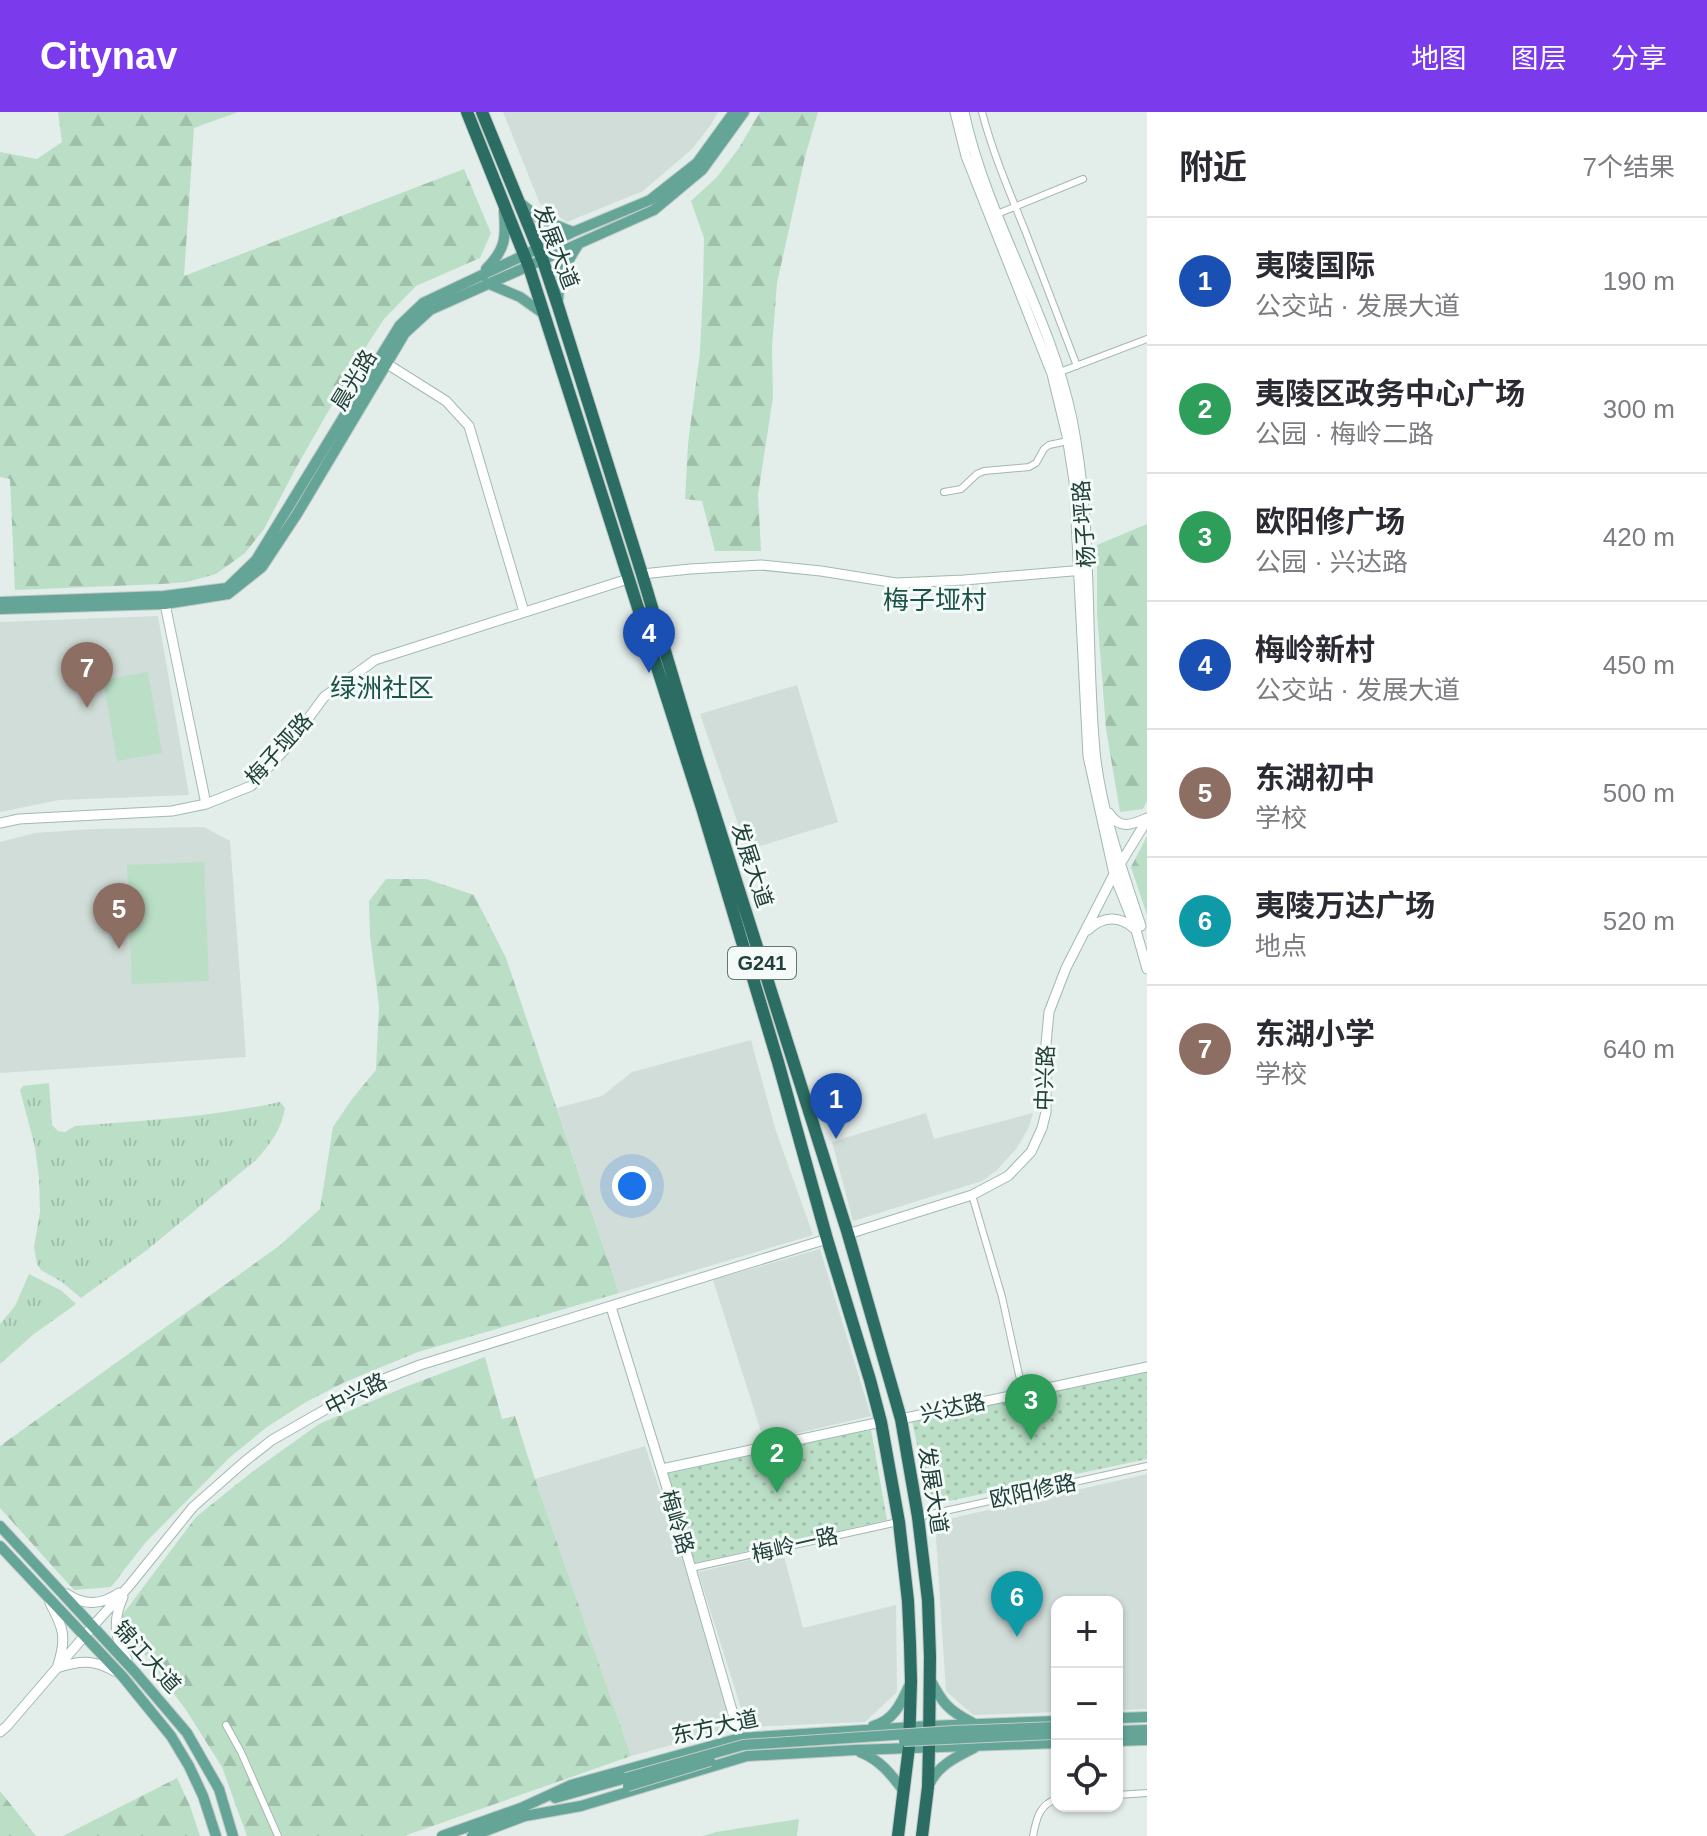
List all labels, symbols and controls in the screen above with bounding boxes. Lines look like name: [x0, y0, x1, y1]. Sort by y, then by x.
text: Citynav: [40, 35, 177, 77]
text: 地图: [1411, 43, 1467, 74]
text: 图层: [1511, 43, 1567, 74]
text: 分享: [1611, 43, 1667, 74]
text: 附近: [1179, 148, 1247, 186]
text: 7个结果: [1583, 152, 1675, 182]
street label: 发展大道: [529, 201, 583, 293]
text: 夷陵国际: [1255, 249, 1375, 282]
text: 1: [1198, 266, 1212, 296]
text: 190 m: [1603, 266, 1675, 296]
text: 公交站 · 发展大道: [1255, 291, 1460, 321]
street label: 晨光路: [326, 345, 382, 415]
text: 夷陵区政务中心广场: [1255, 377, 1525, 410]
text: 2: [1198, 394, 1212, 424]
text: 300 m: [1603, 394, 1675, 424]
text: 公园 · 梅岭二路: [1255, 419, 1434, 449]
street label: 杨子坪路: [1068, 479, 1100, 569]
text: 欧阳修广场: [1255, 505, 1405, 538]
text: 3: [1198, 522, 1212, 552]
text: 420 m: [1603, 522, 1675, 552]
text: 公园 · 兴达路: [1255, 547, 1408, 577]
district label: 梅子垭村: [883, 585, 987, 615]
pin: 4: [623, 607, 675, 673]
text: 梅岭新村: [1255, 633, 1375, 666]
pin: 7: [61, 642, 113, 708]
text: 4: [1198, 650, 1212, 680]
text: 450 m: [1603, 650, 1675, 680]
district label: 绿洲社区: [330, 673, 434, 703]
text: 公交站 · 发展大道: [1255, 675, 1460, 705]
street label: 梅子垭路: [240, 708, 318, 790]
text: 东湖初中: [1255, 761, 1375, 794]
text: 5: [1198, 778, 1212, 808]
text: 500 m: [1603, 778, 1675, 808]
text: 学校: [1255, 803, 1307, 833]
street label: 发展大道: [727, 819, 777, 911]
pin: 5: [93, 883, 145, 949]
text: 夷陵万达广场: [1255, 889, 1435, 922]
text: 6: [1198, 906, 1212, 936]
text: 520 m: [1603, 906, 1675, 936]
text: 地点: [1255, 931, 1307, 961]
road number: G241: [728, 947, 796, 979]
text: 东湖小学: [1255, 1017, 1375, 1050]
text: 7: [1198, 1034, 1212, 1064]
text: 640 m: [1603, 1034, 1675, 1064]
street label: 中兴路: [1031, 1045, 1059, 1111]
text: 学校: [1255, 1059, 1307, 1089]
pin: 1: [810, 1073, 862, 1139]
your location: [612, 1166, 652, 1206]
street label: 中兴路: [321, 1368, 391, 1420]
pin: 3: [1005, 1374, 1057, 1440]
street label: 兴达路: [918, 1389, 988, 1427]
pin: 2: [751, 1427, 803, 1493]
street label: 发展大道: [914, 1445, 952, 1535]
street label: 欧阳修路: [987, 1470, 1079, 1512]
street label: 梅岭路: [655, 1487, 699, 1557]
street label: 梅岭一路: [749, 1523, 841, 1567]
pin: 6: [991, 1571, 1043, 1637]
map controls: [1051, 1596, 1123, 1812]
button: +: [1051, 1596, 1123, 1668]
street label: 锦江大道: [108, 1616, 186, 1698]
button: −: [1051, 1668, 1123, 1740]
street label: 东方大道: [669, 1706, 761, 1748]
button: locate: [1051, 1740, 1123, 1812]

